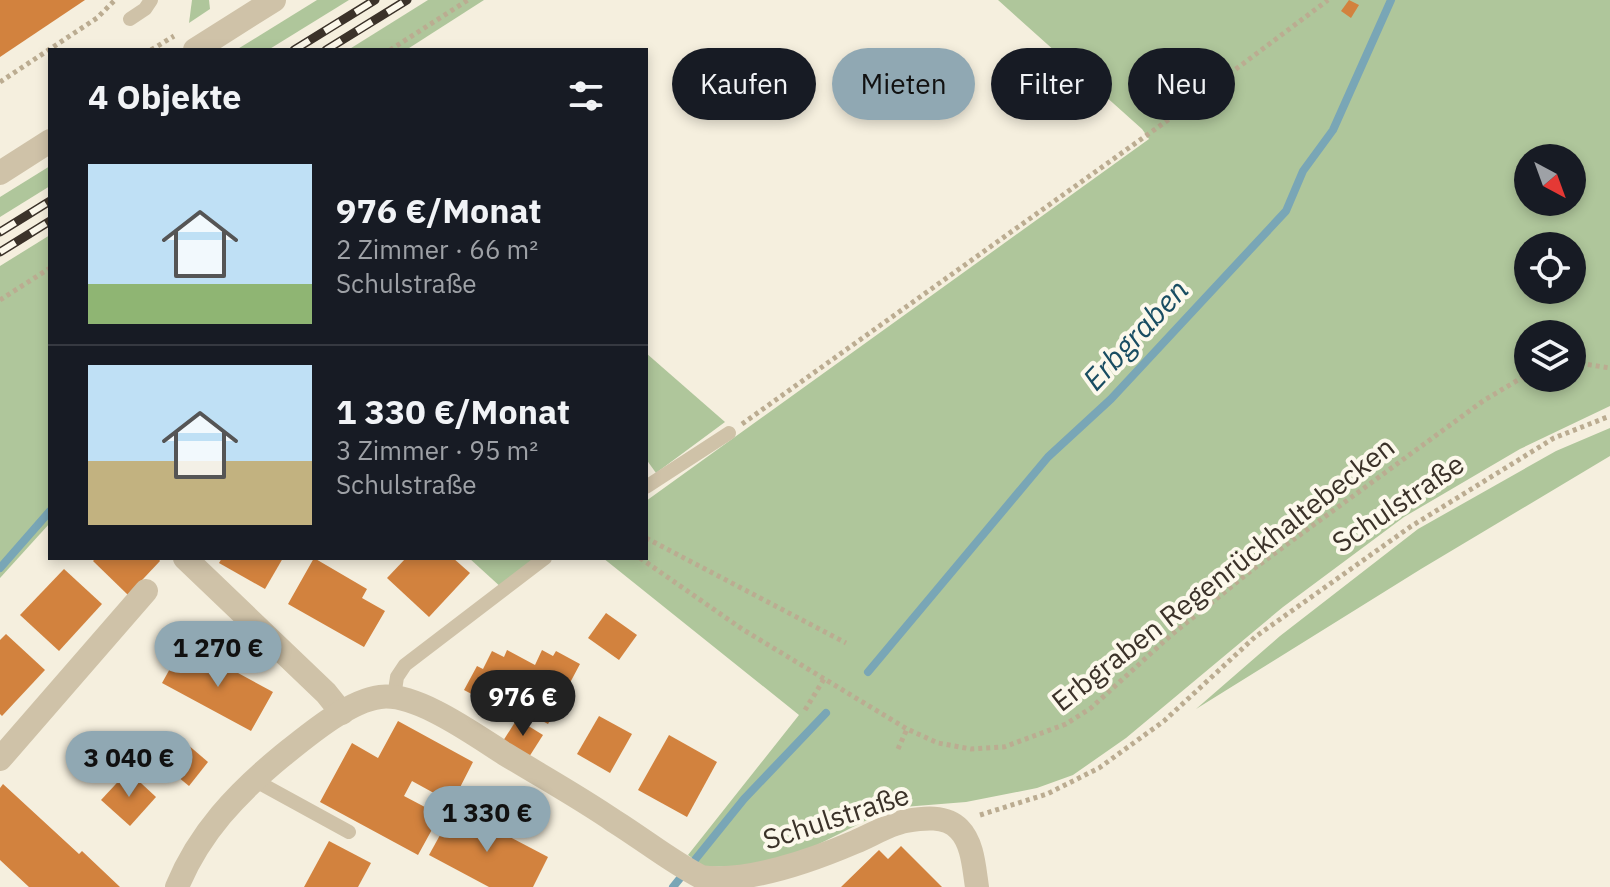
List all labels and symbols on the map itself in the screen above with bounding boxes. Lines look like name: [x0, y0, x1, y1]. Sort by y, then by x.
north arrow: [1514, 144, 1586, 216]
water label: Erbgraben: [1074, 270, 1196, 398]
street label: Erbgraben Regenrückhaltebecken: [1044, 428, 1402, 719]
street label: Schulstraße: [1325, 445, 1471, 560]
pin: 1 270 €: [144, 621, 292, 689]
pin: 976 €: [467, 670, 579, 738]
pin: 3 040 €: [55, 731, 203, 799]
street label: Schulstraße: [758, 776, 914, 858]
pin: 1 330 €: [413, 786, 561, 854]

